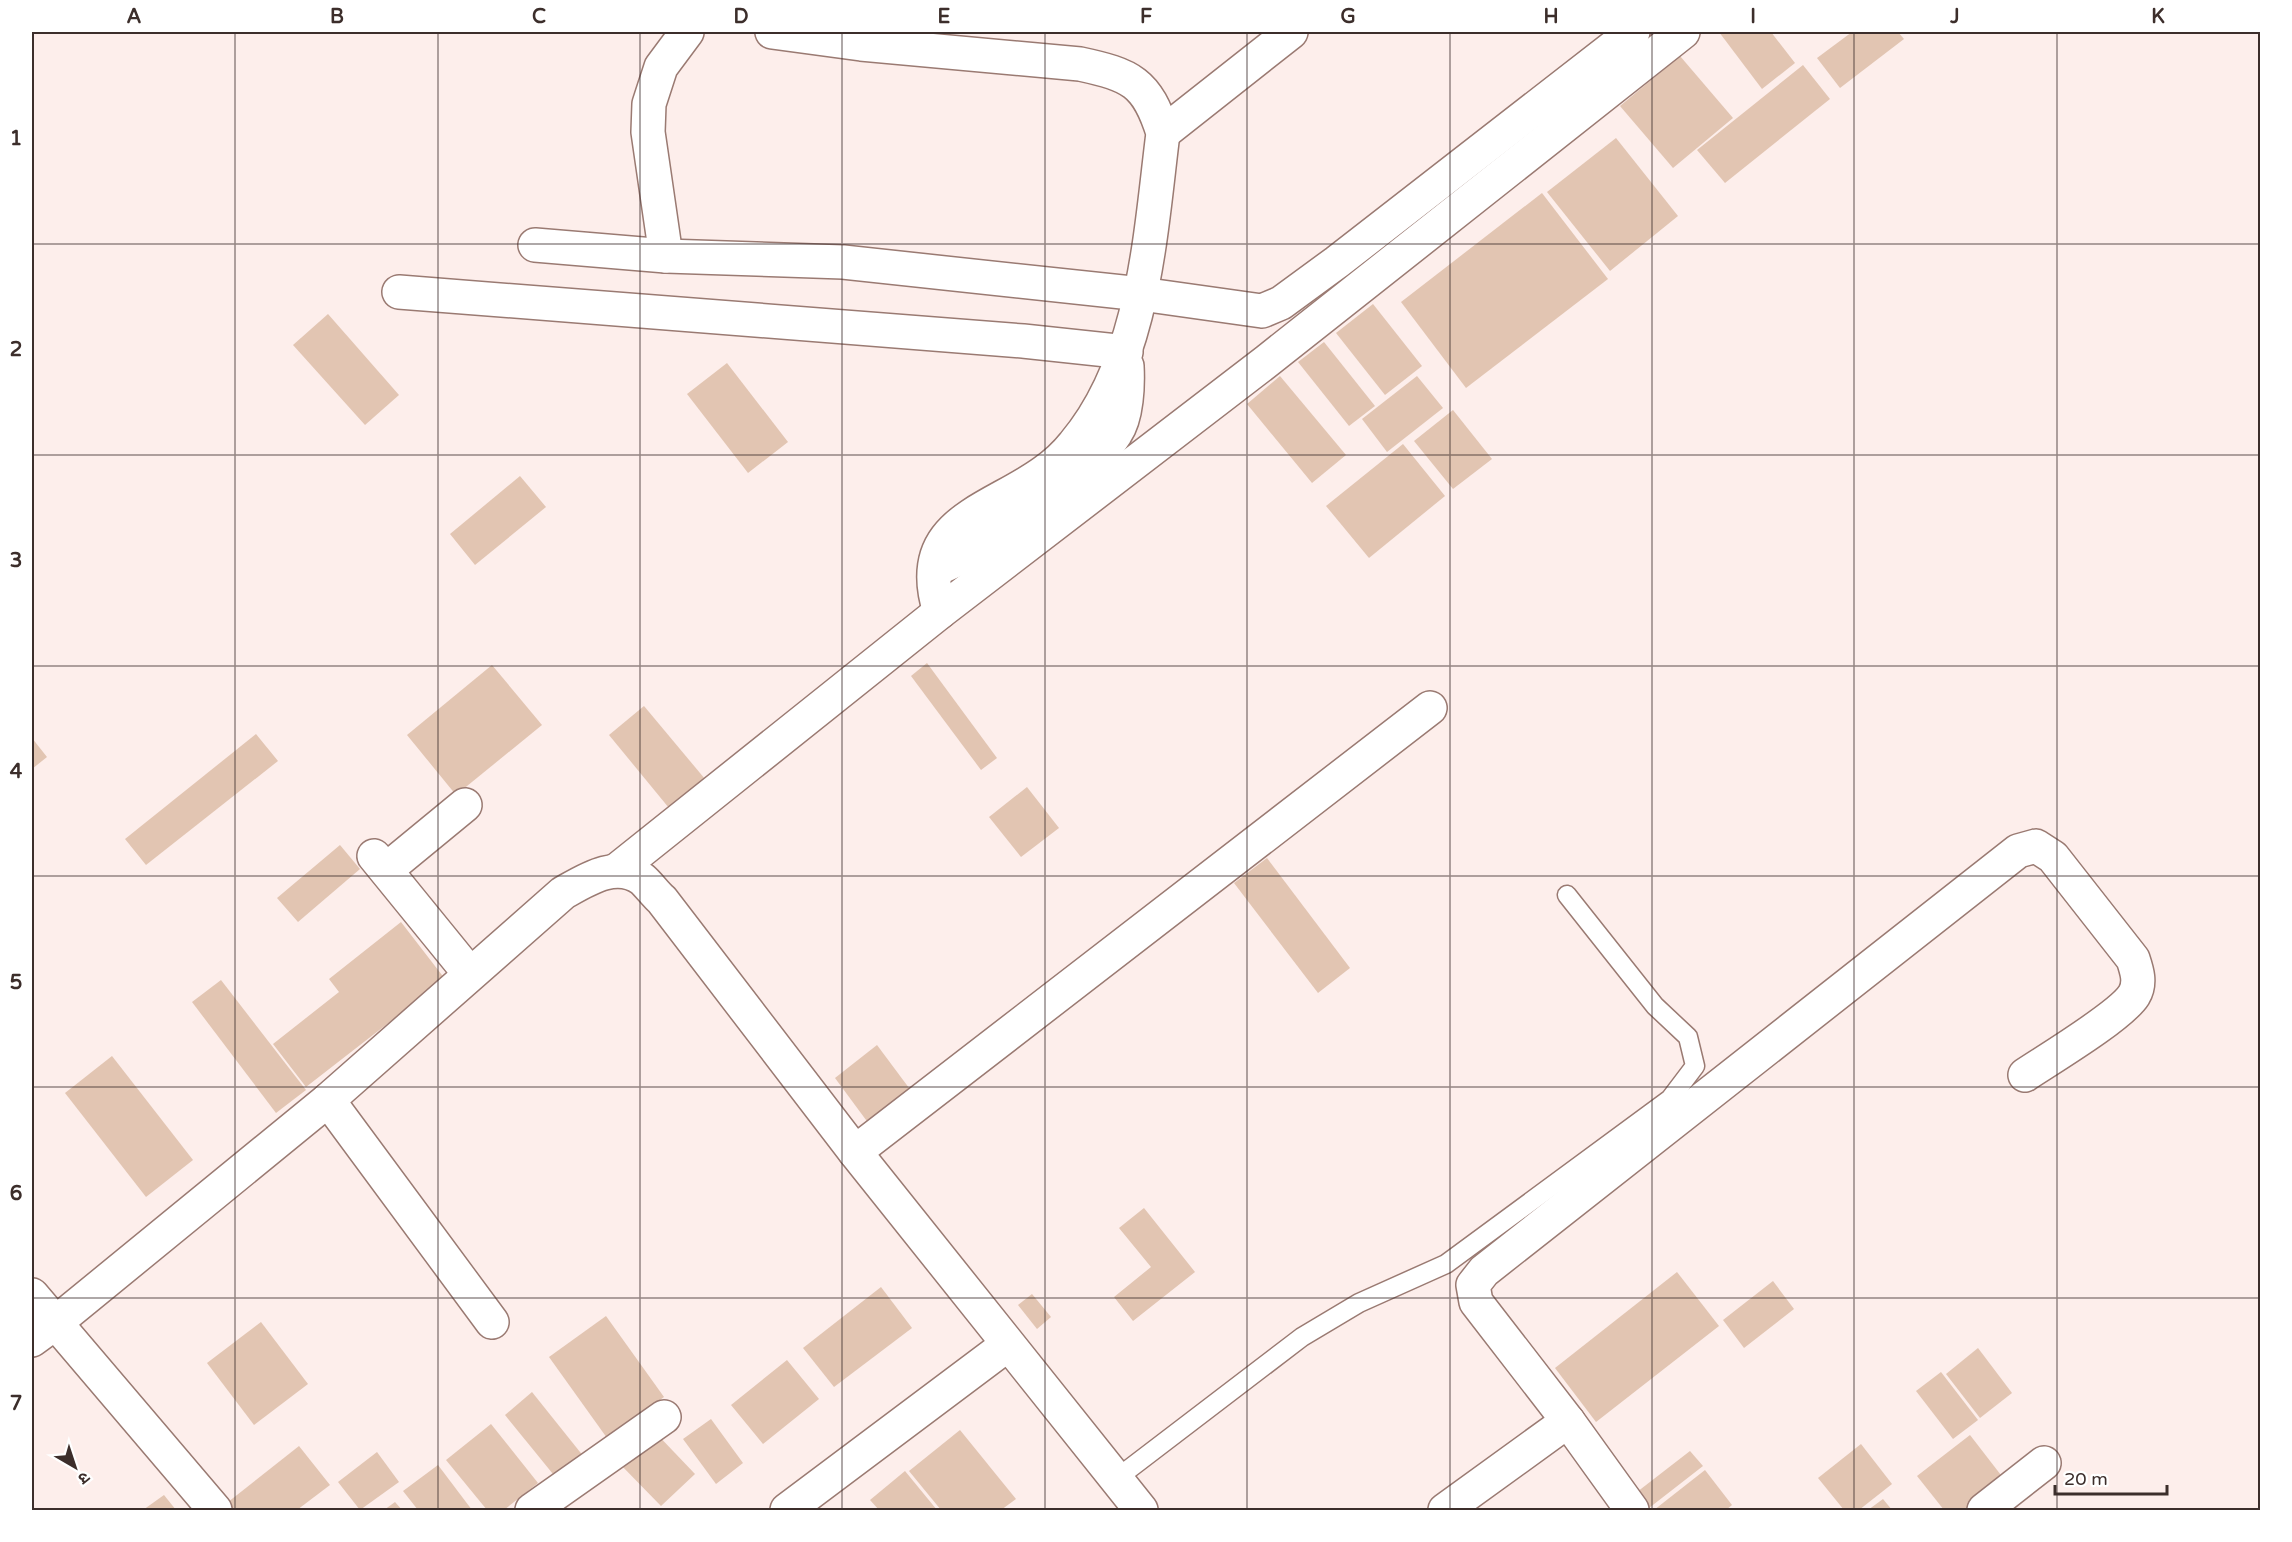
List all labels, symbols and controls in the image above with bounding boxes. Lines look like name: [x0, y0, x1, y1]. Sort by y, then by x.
text: A: [127, 5, 142, 29]
text: B: [330, 5, 344, 29]
text: C: [532, 5, 546, 29]
text: D: [733, 5, 749, 29]
text: E: [938, 5, 951, 29]
text: F: [1140, 5, 1152, 29]
text: G: [1340, 5, 1356, 29]
text: H: [1543, 5, 1559, 29]
text: I: [1750, 5, 1756, 29]
text: J: [1949, 5, 1960, 29]
text: K: [2151, 5, 2165, 29]
text: 1: [10, 127, 22, 151]
text: 2: [10, 338, 22, 362]
text: 3: [10, 549, 22, 573]
text: 4: [10, 760, 23, 784]
text: 5: [10, 971, 22, 995]
text: 6: [10, 1182, 22, 1206]
text: 7: [10, 1392, 22, 1416]
north arrow: [45, 1437, 105, 1497]
scale bar: [2055, 1458, 2168, 1496]
text: उ: [73, 1467, 94, 1489]
text: 20 m: [2064, 1468, 2108, 1490]

